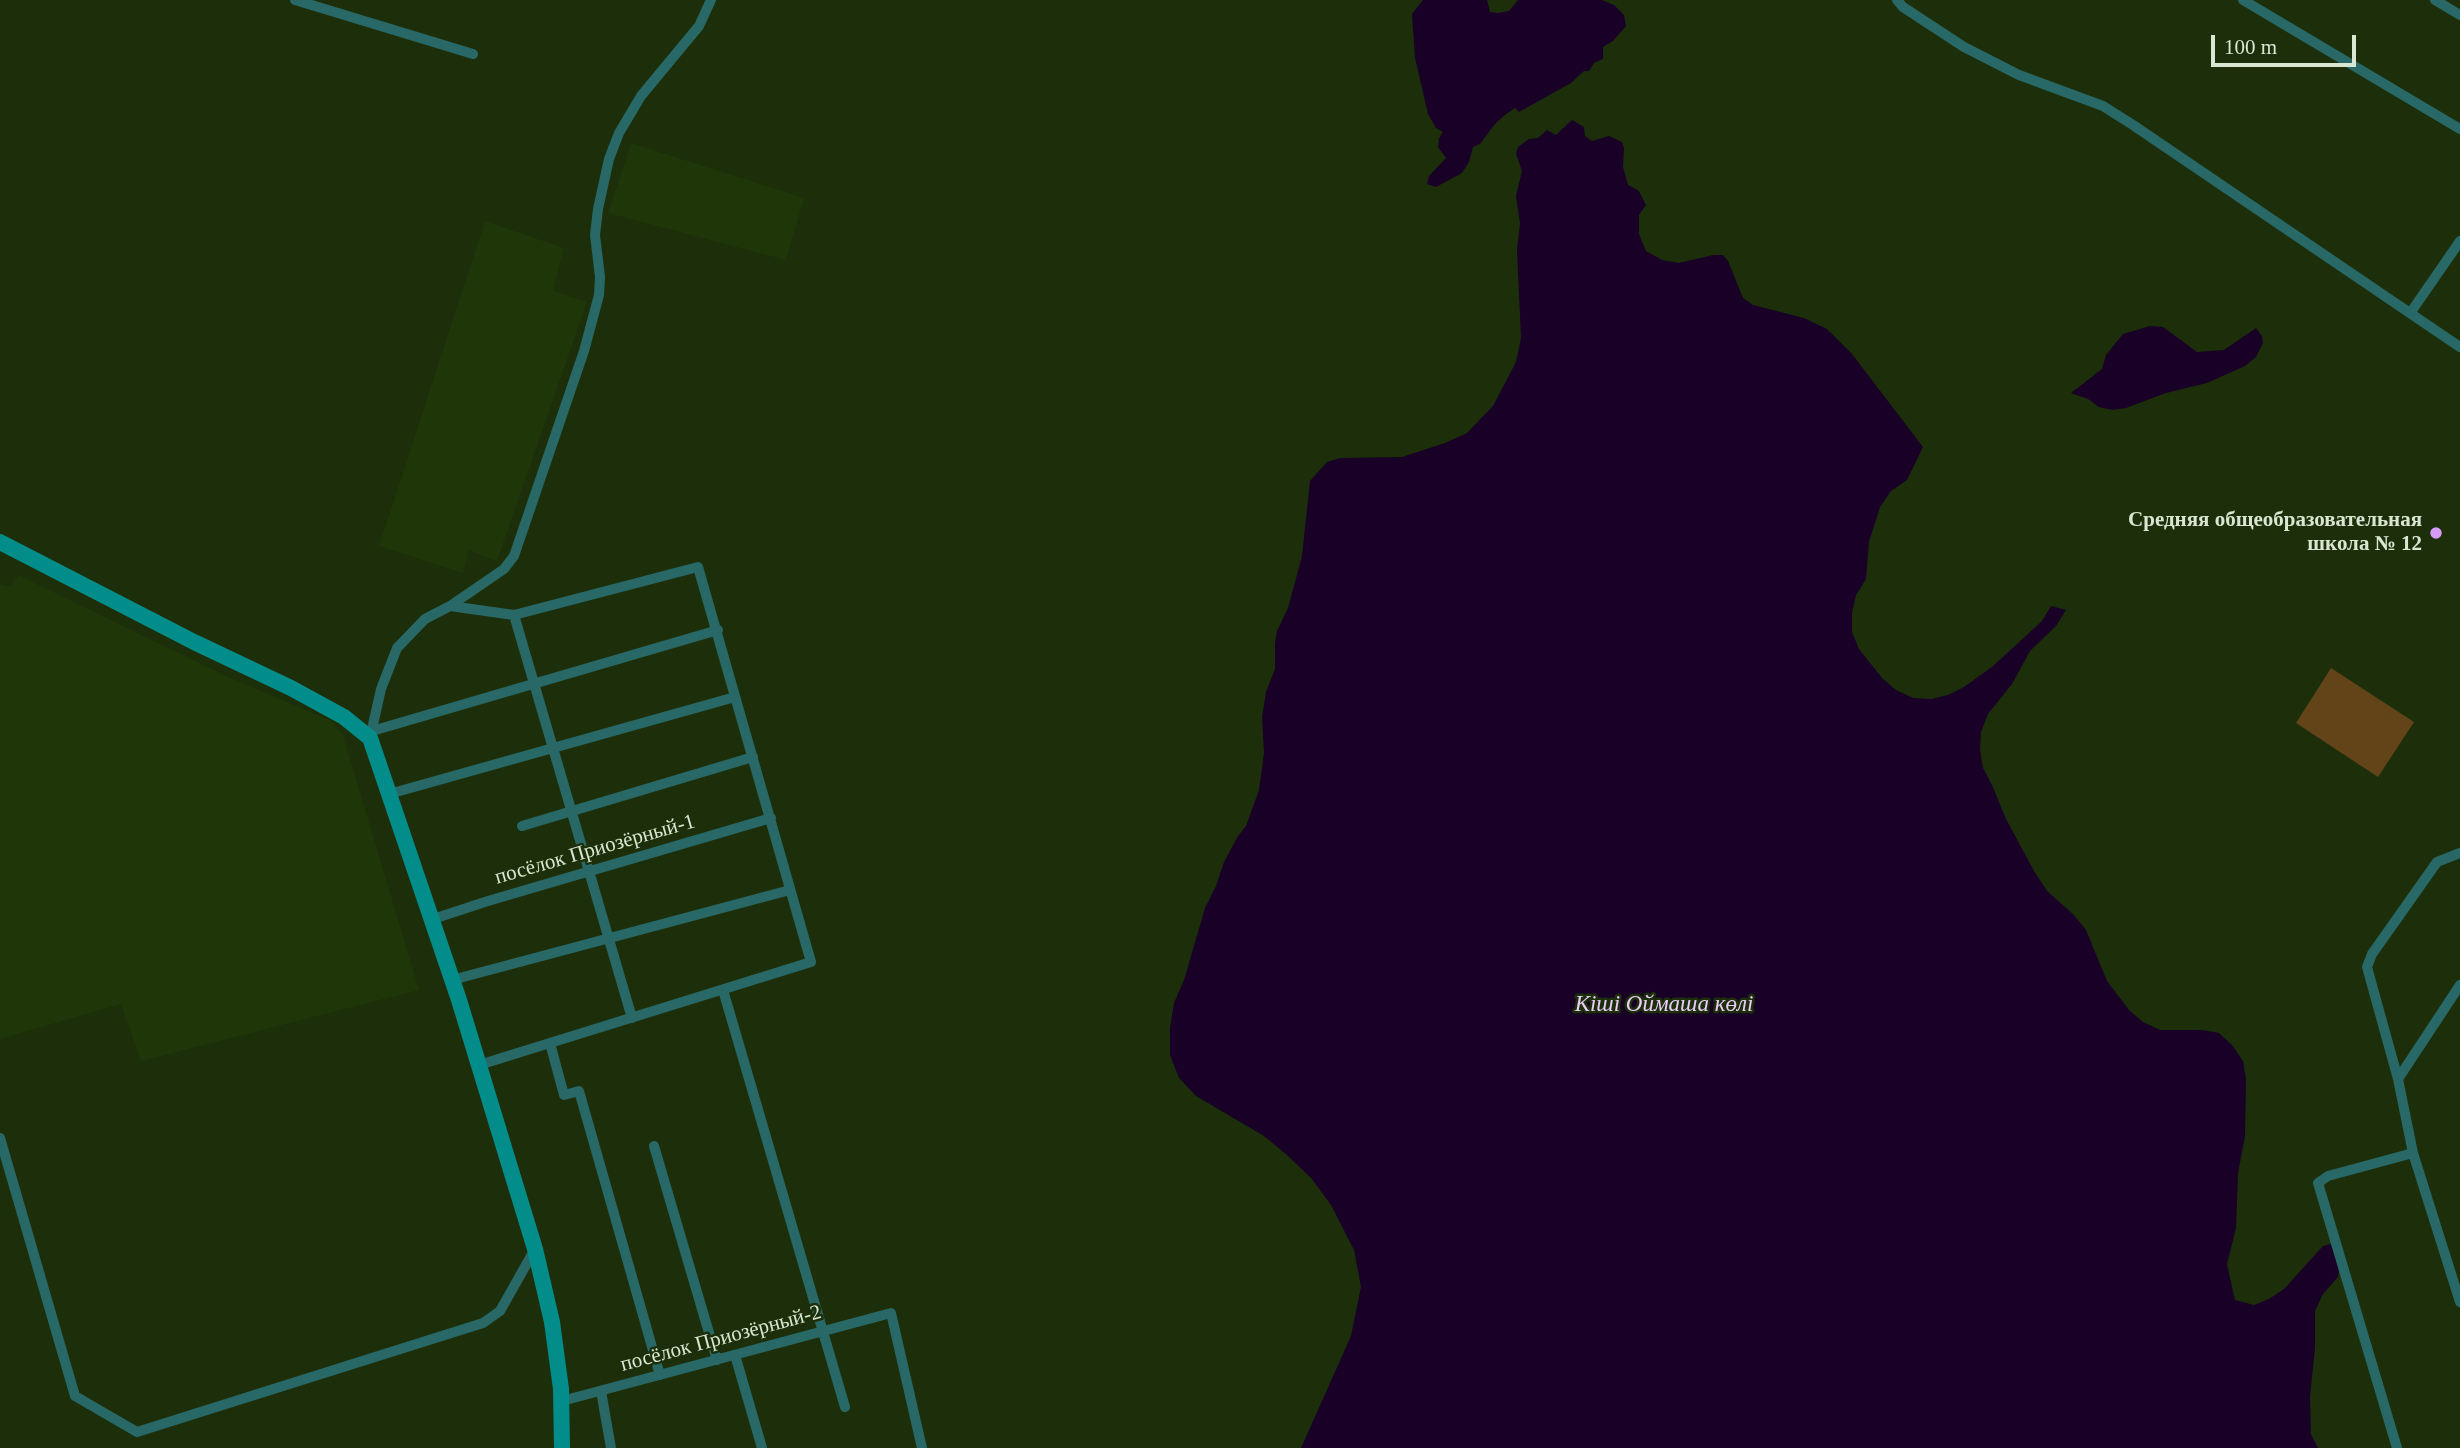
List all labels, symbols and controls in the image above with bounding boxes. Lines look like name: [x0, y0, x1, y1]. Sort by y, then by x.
scale bar: [2215, 21, 2360, 65]
text: 100 m: [2224, 35, 2277, 59]
place label: Средняя общеобразовательная школа № 12: [2128, 508, 2422, 558]
marker: Средняя общеобразовательная школа № 12: [2428, 525, 2444, 541]
street label: посёлок Приозёрный-1: [492, 809, 698, 891]
water label: Кіші Оймаша көлi: [1575, 991, 1753, 1019]
street label: посёлок Приозёрный-2: [618, 1300, 824, 1378]

